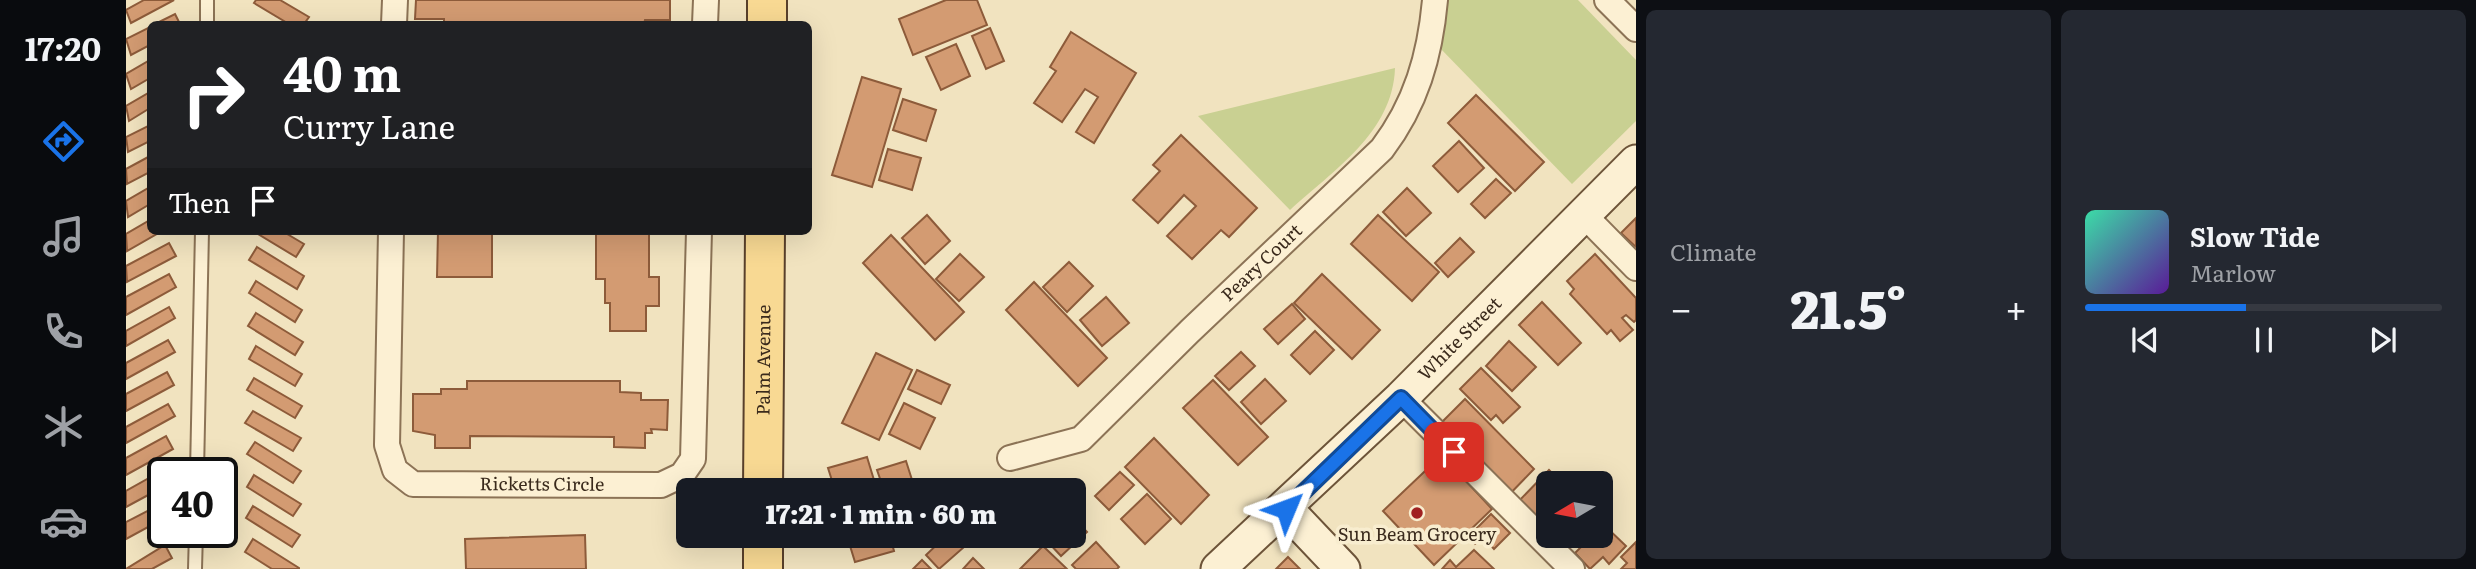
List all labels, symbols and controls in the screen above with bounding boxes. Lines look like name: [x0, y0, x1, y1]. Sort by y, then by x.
text: 17:20: [25, 23, 101, 71]
text: 40 m: [283, 34, 401, 107]
icon: right: [168, 49, 259, 140]
text: Curry Lane: [283, 101, 455, 149]
icon: directions: [39, 117, 88, 166]
text: Then: [168, 182, 230, 221]
icon: arrive: [244, 182, 282, 220]
icon: music: [39, 212, 88, 261]
street label: Peary Court: [1214, 216, 1308, 307]
text: Slow Tide: [2190, 216, 2320, 255]
text: Climate: [1670, 234, 1756, 268]
text: Marlow: [2190, 255, 2276, 289]
text: 21.5°: [1791, 268, 1906, 345]
text: −: [1670, 278, 1692, 335]
text: +: [2005, 278, 2027, 335]
street label: White Street: [1411, 289, 1507, 386]
street label: Palm Avenue: [749, 304, 776, 416]
icon: phone: [39, 307, 88, 356]
icon: previous: [2126, 321, 2164, 359]
icon: pause: [2245, 321, 2283, 359]
icon: next: [2364, 321, 2402, 359]
icon: climate: [39, 402, 88, 451]
pin: [1424, 422, 1484, 482]
icon: arrive: [1435, 433, 1473, 471]
speed limit sign: 40: [147, 457, 238, 548]
street label: Ricketts Circle: [479, 469, 604, 497]
north arrow: [1536, 471, 1614, 548]
map controls: [1536, 471, 1613, 548]
position arrow: [1249, 472, 1323, 546]
text: 17:21 · 1 min · 60 m: [766, 493, 996, 532]
icon: car: [39, 497, 88, 546]
marker: Sun Beam Grocery: [1409, 505, 1425, 521]
place label: Sun Beam Grocery: [1338, 520, 1497, 547]

